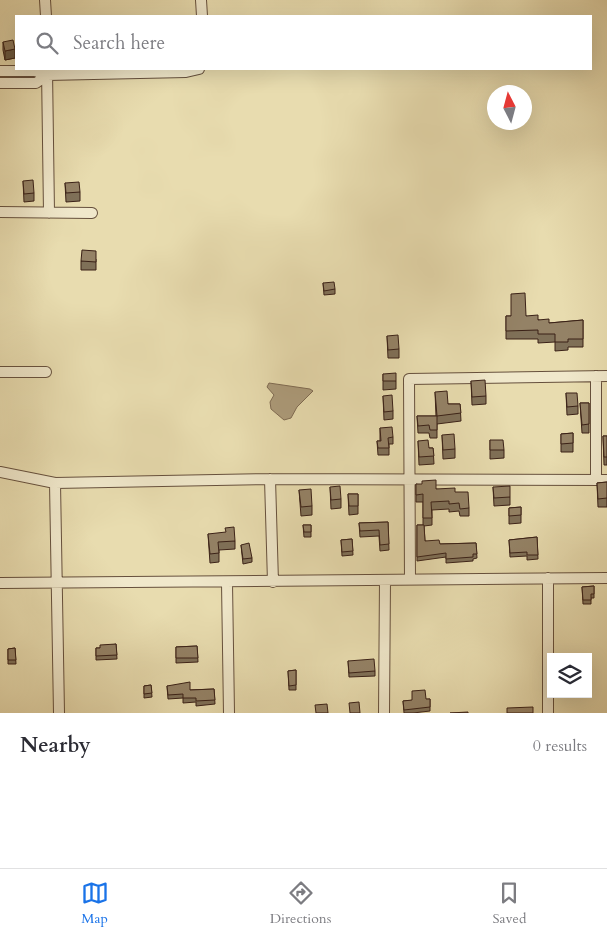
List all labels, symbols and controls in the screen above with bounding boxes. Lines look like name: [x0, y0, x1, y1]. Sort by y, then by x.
search box: [15, 15, 592, 70]
icon: search: [33, 29, 61, 57]
text: Search here: [73, 30, 165, 56]
north arrow: [487, 85, 532, 130]
map controls: [547, 653, 592, 698]
button: layers: [547, 653, 592, 698]
text: Nearby: [20, 731, 91, 760]
text: 0 results: [533, 735, 587, 757]
tab: Map: [81, 879, 109, 928]
tab: Directions: [270, 879, 331, 928]
tab: Saved: [492, 879, 526, 928]

